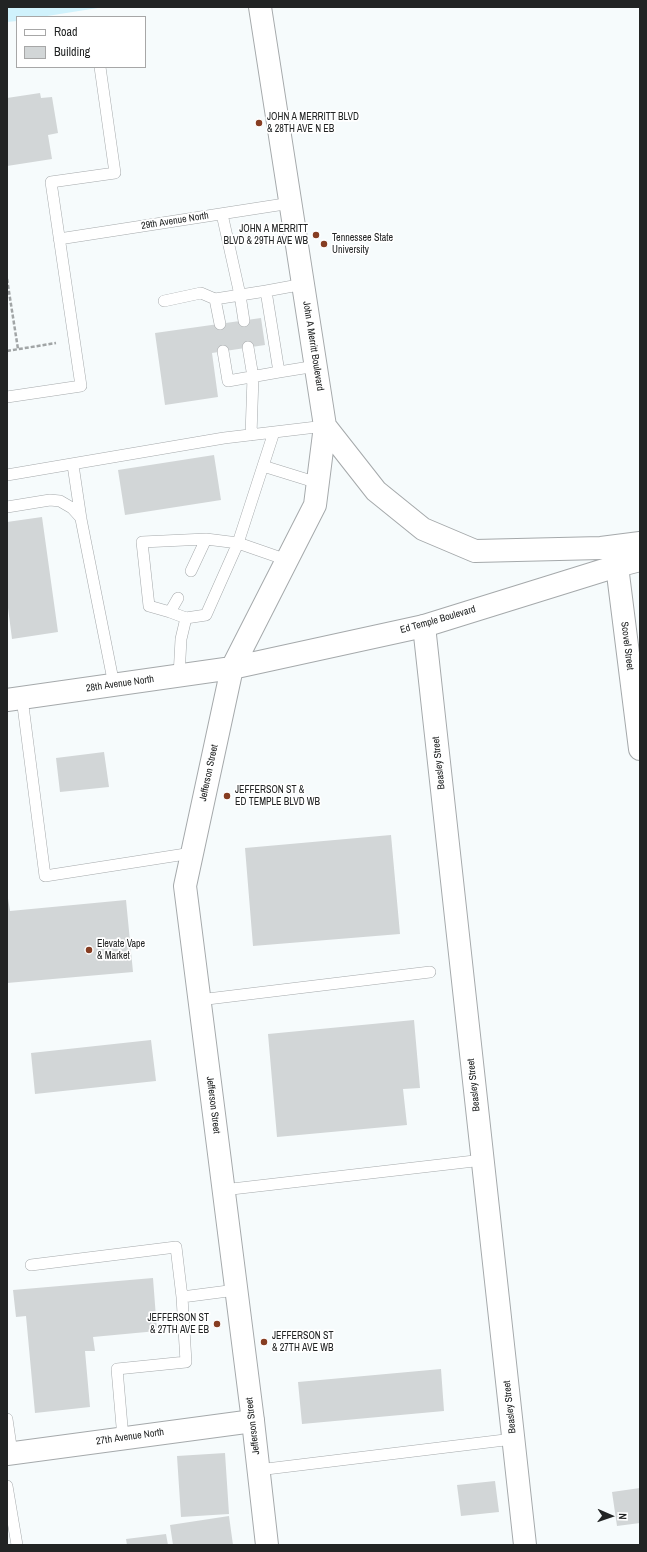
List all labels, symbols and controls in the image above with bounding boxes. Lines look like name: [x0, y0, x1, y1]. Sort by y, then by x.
legend: [16, 16, 146, 68]
text: Road: [54, 24, 78, 40]
text: Building: [54, 44, 90, 60]
place label: JOHN A MERRITT BLVD & 28TH AVE N EB: [267, 111, 359, 134]
marker: JOHN A MERRITT BLVD & 28TH AVE N EB: [254, 118, 264, 128]
street label: 29th Avenue North: [140, 210, 210, 232]
place label: JOHN A MERRITT BLVD & 29TH AVE WB: [224, 223, 308, 246]
marker: JOHN A MERRITT BLVD & 29TH AVE WB: [311, 230, 321, 240]
place label: Tennessee State University: [332, 232, 393, 256]
marker: Tennessee State University: [319, 239, 329, 249]
street label: John A Merritt Boulevard: [300, 300, 326, 392]
street label: Ed Temple Boulevard: [399, 603, 477, 637]
street label: Scovel Street: [618, 621, 636, 671]
street label: 28th Avenue North: [85, 673, 155, 695]
street label: Beasley Street: [430, 736, 448, 790]
street label: Jefferson Street: [197, 744, 221, 802]
place label: JEFFERSON ST & ED TEMPLE BLVD WB: [235, 784, 320, 808]
marker: JEFFERSON ST & ED TEMPLE BLVD WB: [222, 791, 232, 801]
place label: Elevate Vape & Market: [97, 938, 145, 962]
marker: Elevate Vape & Market: [84, 945, 94, 955]
street label: Beasley Street: [465, 1058, 483, 1112]
street label: Jefferson Street: [204, 1076, 222, 1134]
place label: JEFFERSON ST & 27TH AVE EB: [147, 1312, 209, 1336]
marker: JEFFERSON ST & 27TH AVE EB: [212, 1319, 222, 1329]
place label: JEFFERSON ST & 27TH AVE WB: [272, 1330, 334, 1354]
marker: JEFFERSON ST & 27TH AVE WB: [259, 1337, 269, 1347]
street label: Beasley Street: [501, 1380, 519, 1434]
street label: Jefferson Street: [244, 1397, 262, 1455]
street label: 27th Avenue North: [95, 1426, 165, 1448]
north arrow: [591, 1496, 631, 1536]
text: N: [616, 1513, 630, 1520]

